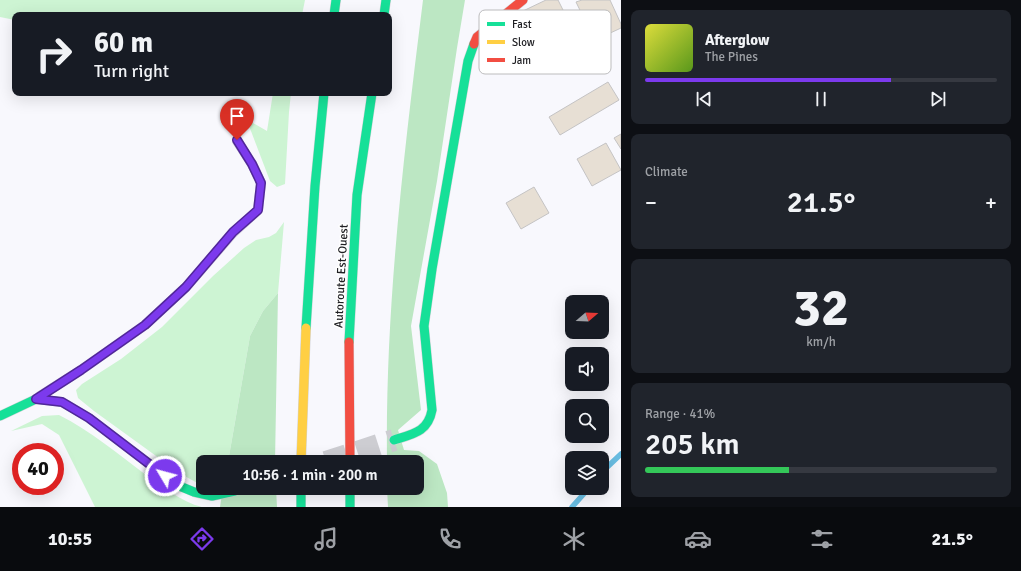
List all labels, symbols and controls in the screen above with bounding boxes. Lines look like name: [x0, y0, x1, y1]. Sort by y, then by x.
legend: [479, 10, 611, 74]
text: Fast: [512, 18, 532, 31]
text: 60 m: [94, 26, 153, 60]
icon: right: [28, 28, 80, 80]
text: Afterglow: [705, 31, 769, 49]
text: Slow: [512, 36, 535, 49]
text: The Pines: [705, 49, 758, 65]
text: Jam: [512, 54, 531, 67]
text: Turn right: [94, 60, 169, 82]
icon: previous: [693, 88, 715, 110]
icon: pause: [810, 88, 832, 110]
icon: next: [927, 88, 949, 110]
pin: [220, 99, 254, 140]
icon: arrive: [226, 105, 248, 127]
text: Climate: [645, 164, 688, 180]
text: 21.5°: [787, 184, 855, 221]
text: −: [645, 189, 657, 216]
text: +: [985, 189, 997, 216]
street label: Autoroute Est-Ouest: [331, 224, 352, 328]
text: 32: [793, 276, 849, 340]
north arrow: [565, 295, 609, 339]
map controls: [565, 295, 609, 495]
text: km/h: [806, 334, 836, 350]
button: sound: [565, 347, 609, 391]
button: search: [565, 399, 609, 443]
text: Range · 41%: [645, 406, 715, 422]
text: 205 km: [645, 426, 740, 463]
speed limit sign: 40: [12, 443, 64, 495]
button: layers: [565, 451, 609, 495]
position arrow: [144, 455, 186, 497]
text: 10:56 · 1 min · 200 m: [243, 466, 377, 484]
icon: directions: [188, 525, 216, 553]
icon: music: [312, 525, 340, 553]
icon: phone: [436, 525, 464, 553]
icon: climate: [560, 525, 588, 553]
icon: car: [684, 525, 712, 553]
icon: filters: [808, 525, 836, 553]
text: 10:55: [48, 528, 92, 550]
text: 21.5°: [931, 528, 973, 550]

